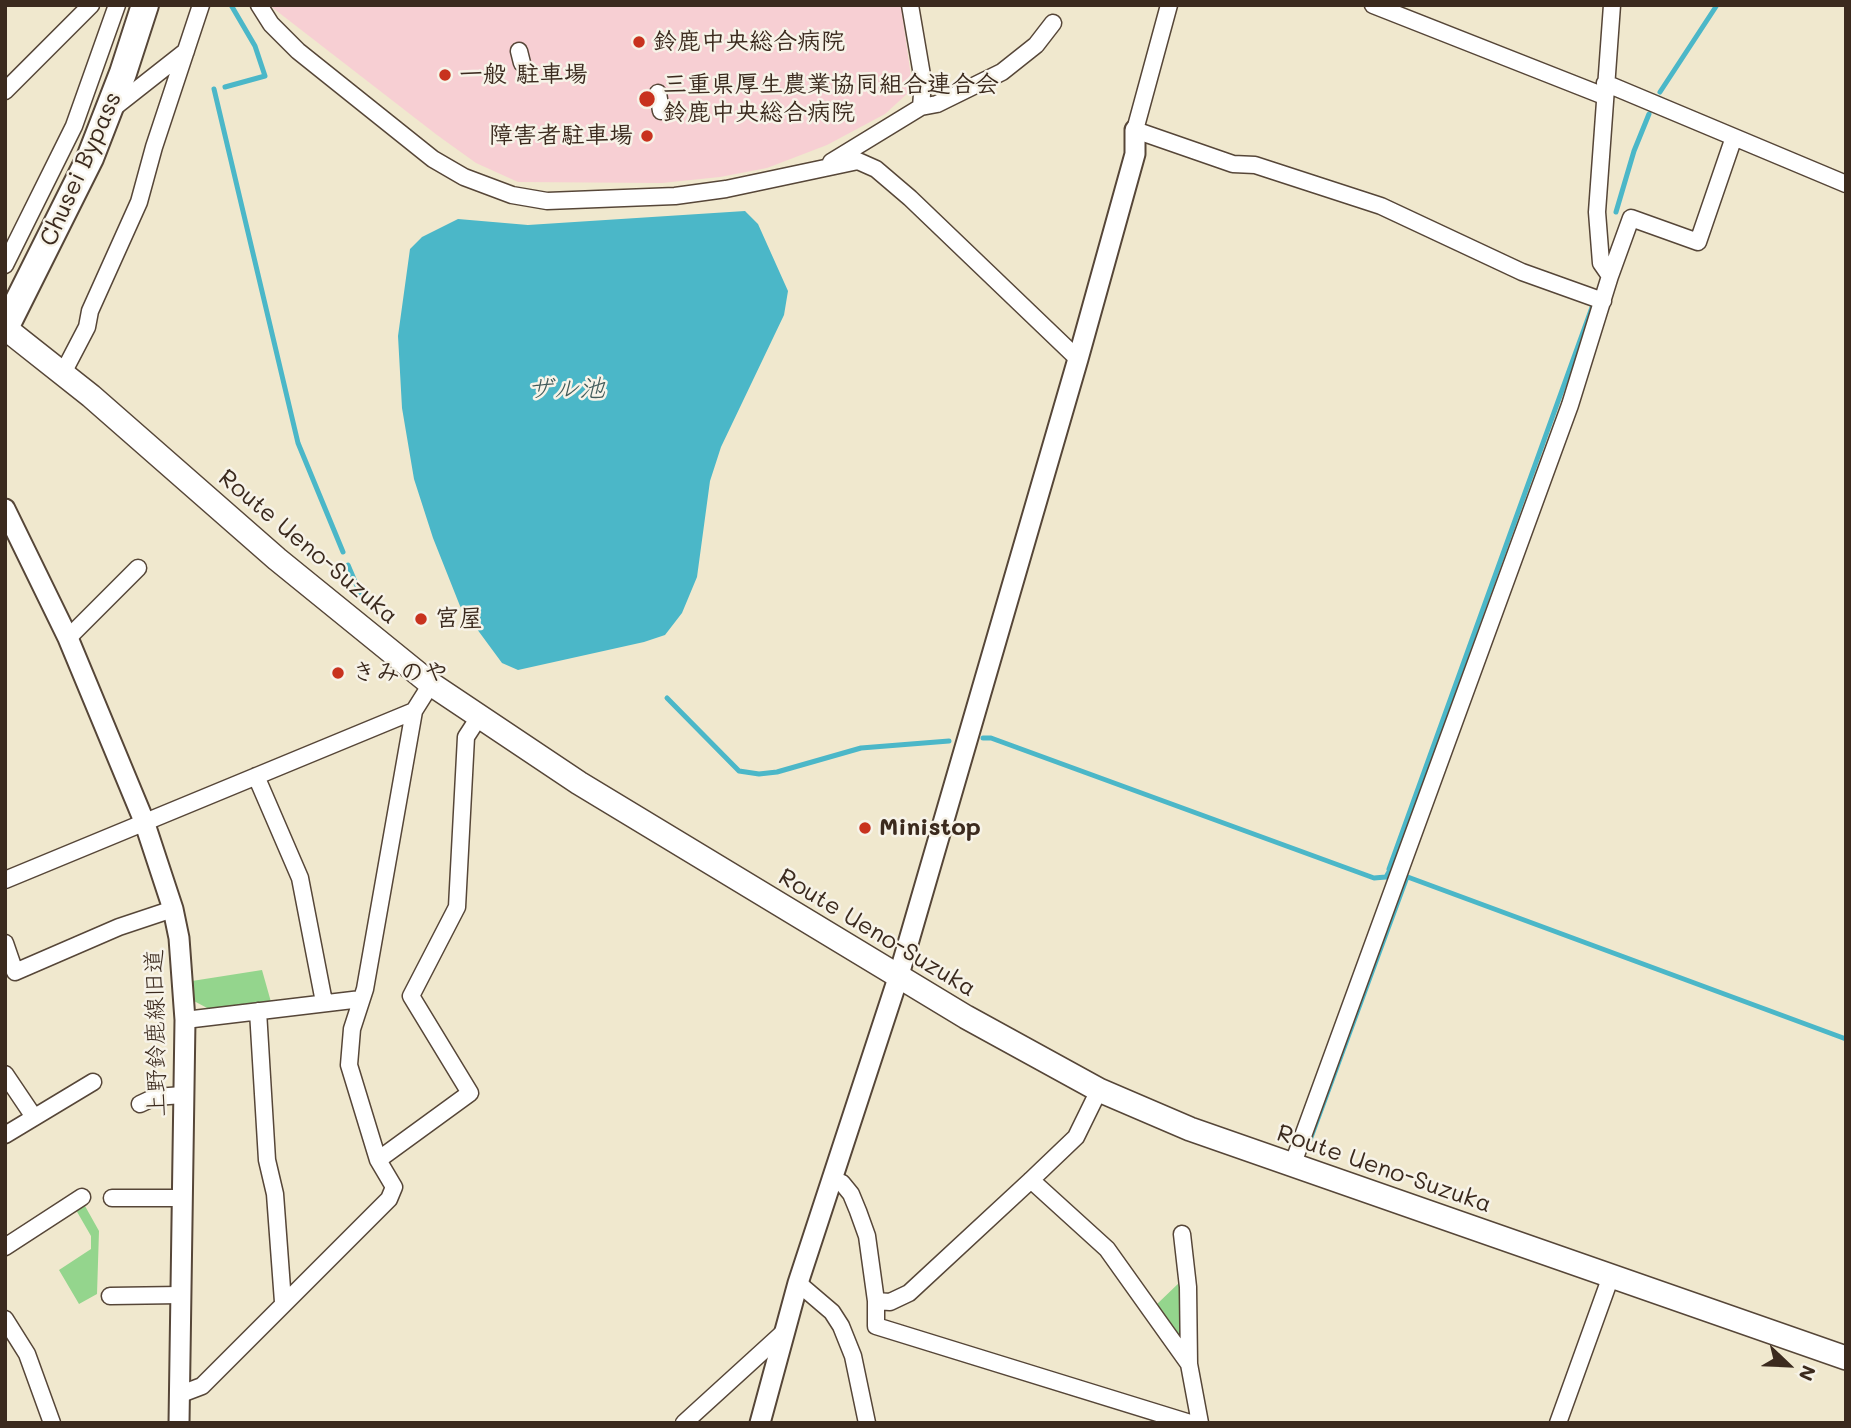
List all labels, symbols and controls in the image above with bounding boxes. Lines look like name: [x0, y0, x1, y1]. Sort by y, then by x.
place label: 鈴鹿中央総合病院: [653, 28, 845, 56]
marker: 鈴鹿中央総合病院: [631, 34, 647, 50]
place label: 一般 駐車場: [459, 61, 588, 89]
marker: 一般 駐車場: [437, 67, 453, 83]
place label: 三重県厚生農業協同組合連合会 鈴鹿中央総合病院: [663, 71, 999, 127]
street label: Chusei Bypass: [34, 87, 128, 251]
marker: 三重県厚生農業協同組合連合会 鈴鹿中央総合病院: [637, 89, 657, 109]
place label: 障害者駐車場: [489, 122, 633, 150]
marker: 障害者駐車場: [639, 128, 655, 144]
water label: ザル池: [527, 373, 605, 405]
street label: Route Ueno-Suzuka: [212, 464, 404, 630]
place label: 宮屋: [435, 605, 483, 633]
marker: 宮屋: [413, 611, 429, 627]
place label: きみのや: [352, 659, 448, 687]
marker: きみのや: [330, 665, 346, 681]
place label: Ministop: [879, 814, 981, 842]
marker: Ministop: [857, 820, 873, 836]
street label: Route Ueno-Suzuka: [773, 863, 981, 1003]
street label: 上野鈴鹿線旧道: [140, 949, 172, 1117]
street label: Route Ueno-Suzuka: [1273, 1119, 1495, 1219]
north arrow: [1753, 1330, 1823, 1400]
text: N: [1793, 1362, 1822, 1385]

